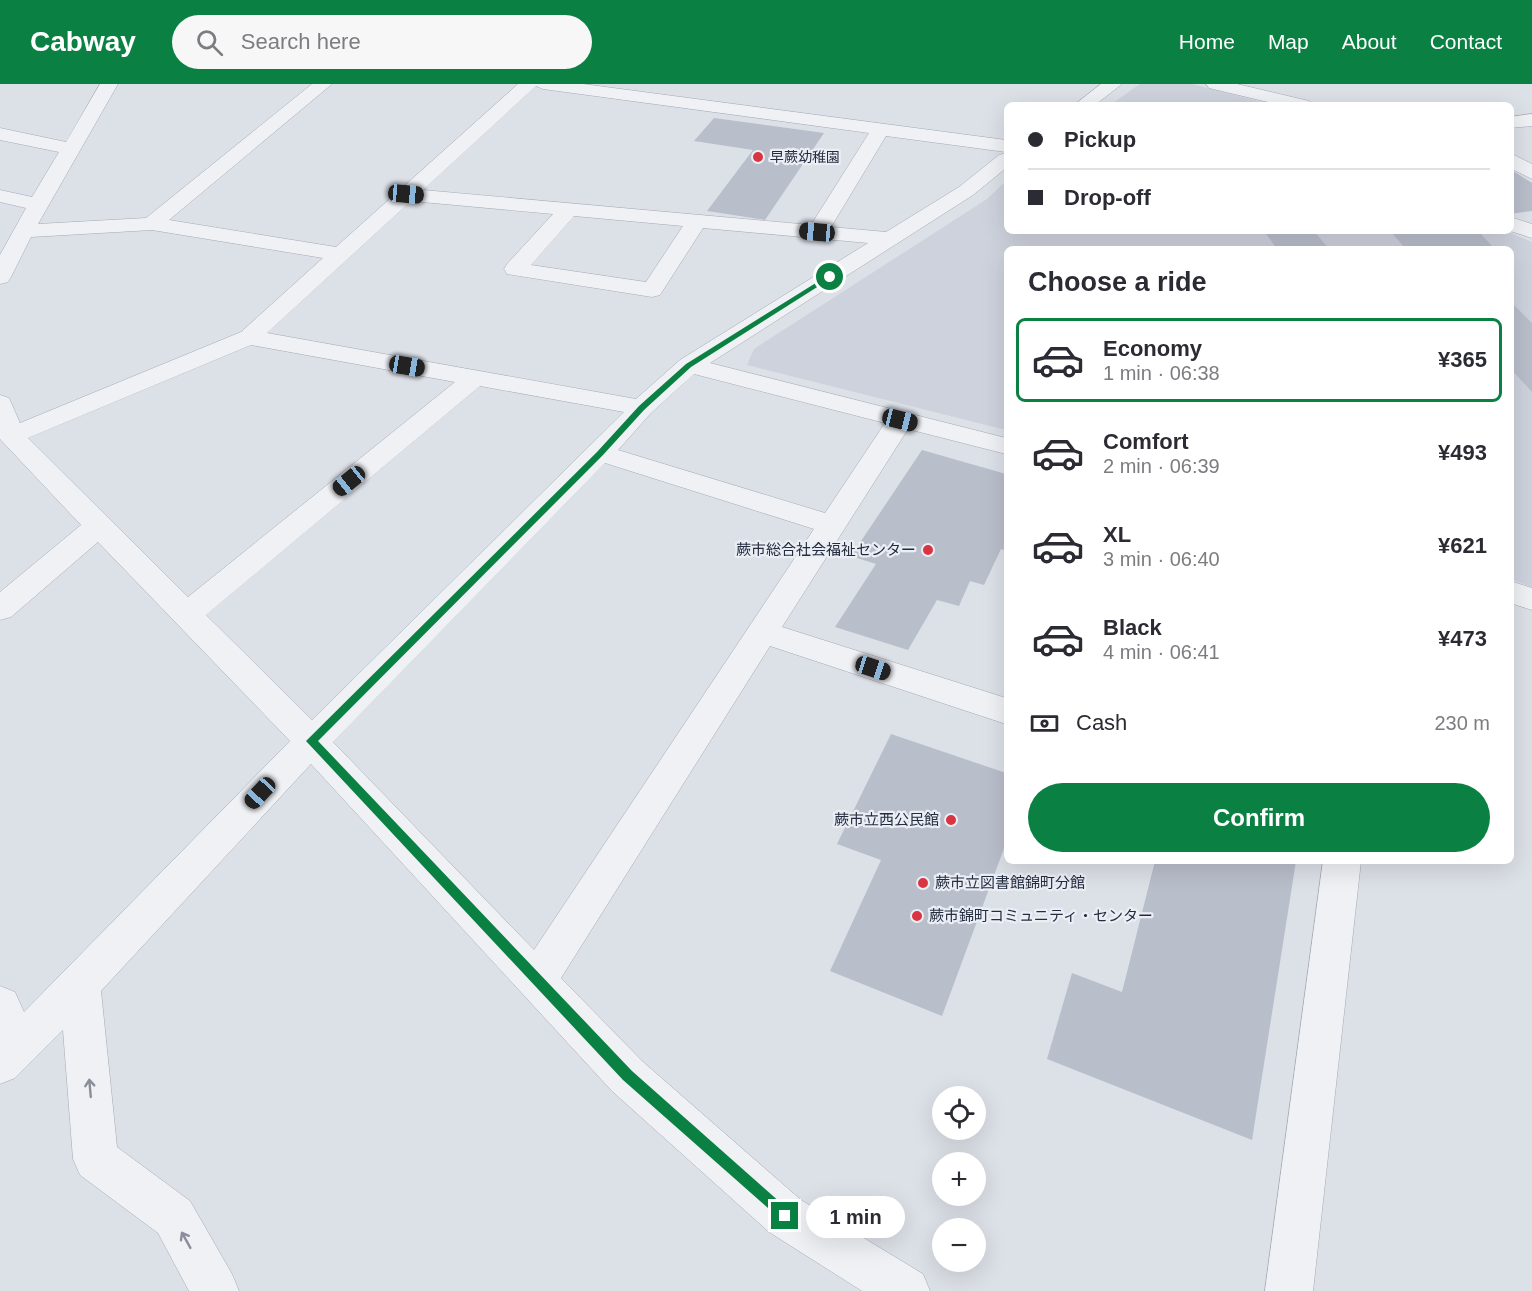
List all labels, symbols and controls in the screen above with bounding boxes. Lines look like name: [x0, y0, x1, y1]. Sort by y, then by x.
search box: [172, 15, 592, 69]
text: Cabway: [30, 26, 136, 57]
icon: search: [193, 26, 226, 59]
text: Search here: [241, 29, 361, 54]
text: Home: [1179, 30, 1235, 53]
text: Map: [1268, 30, 1309, 53]
text: About: [1342, 30, 1397, 53]
text: Contact: [1430, 30, 1502, 53]
text: Pickup: [1064, 127, 1136, 152]
place label: 早蕨幼稚園: [770, 149, 840, 165]
marker: 早蕨幼稚園: [751, 150, 765, 164]
car: [387, 183, 425, 205]
text: Drop-off: [1064, 185, 1151, 210]
car: [798, 221, 836, 243]
route start: [816, 263, 843, 290]
text: Choose a ride: [1028, 267, 1207, 297]
icon: car: [1031, 333, 1085, 387]
text: Economy: [1103, 336, 1202, 361]
text: ¥365: [1438, 347, 1487, 372]
car: [388, 354, 426, 378]
text: 1 min · 06:38: [1103, 362, 1220, 384]
car: [880, 407, 920, 433]
icon: car: [1031, 426, 1085, 480]
text: Comfort: [1103, 429, 1189, 454]
text: ¥493: [1438, 440, 1487, 465]
text: 2 min · 06:39: [1103, 455, 1220, 477]
car: [329, 463, 369, 499]
icon: car: [1031, 519, 1085, 573]
text: XL: [1103, 522, 1131, 547]
text: ¥621: [1438, 533, 1487, 558]
place label: 蕨市総合社会福祉センター: [736, 541, 916, 558]
marker: 蕨市総合社会福祉センター: [921, 543, 935, 557]
text: 3 min · 06:40: [1103, 548, 1220, 570]
icon: car: [1031, 612, 1085, 666]
text: Black: [1103, 615, 1162, 640]
text: ¥473: [1438, 626, 1487, 651]
text: 4 min · 06:41: [1103, 641, 1220, 663]
car: [853, 654, 893, 682]
icon: cash: [1028, 707, 1061, 740]
text: Cash: [1076, 710, 1127, 735]
text: 230 m: [1434, 712, 1490, 734]
car: [241, 774, 279, 812]
button: Confirm: [1028, 783, 1490, 852]
place label: 蕨市立西公民館: [834, 811, 939, 828]
marker: 蕨市立西公民館: [944, 813, 958, 827]
place label: 蕨市立図書館錦町分館: [935, 874, 1085, 891]
marker: 蕨市立図書館錦町分館: [916, 876, 930, 890]
place label: 蕨市錦町コミュニティ・センター: [929, 907, 1153, 924]
marker: 蕨市錦町コミュニティ・センター: [910, 909, 924, 923]
one-way arrow: [84, 1078, 95, 1098]
map controls: [932, 1086, 986, 1272]
button: locate: [932, 1086, 986, 1140]
button: +: [932, 1152, 986, 1206]
callout: 1 min: [806, 1195, 905, 1237]
route end: [771, 1202, 798, 1229]
text: 1 min: [829, 1206, 882, 1228]
button: −: [932, 1218, 986, 1272]
one-way arrow: [180, 1232, 192, 1249]

